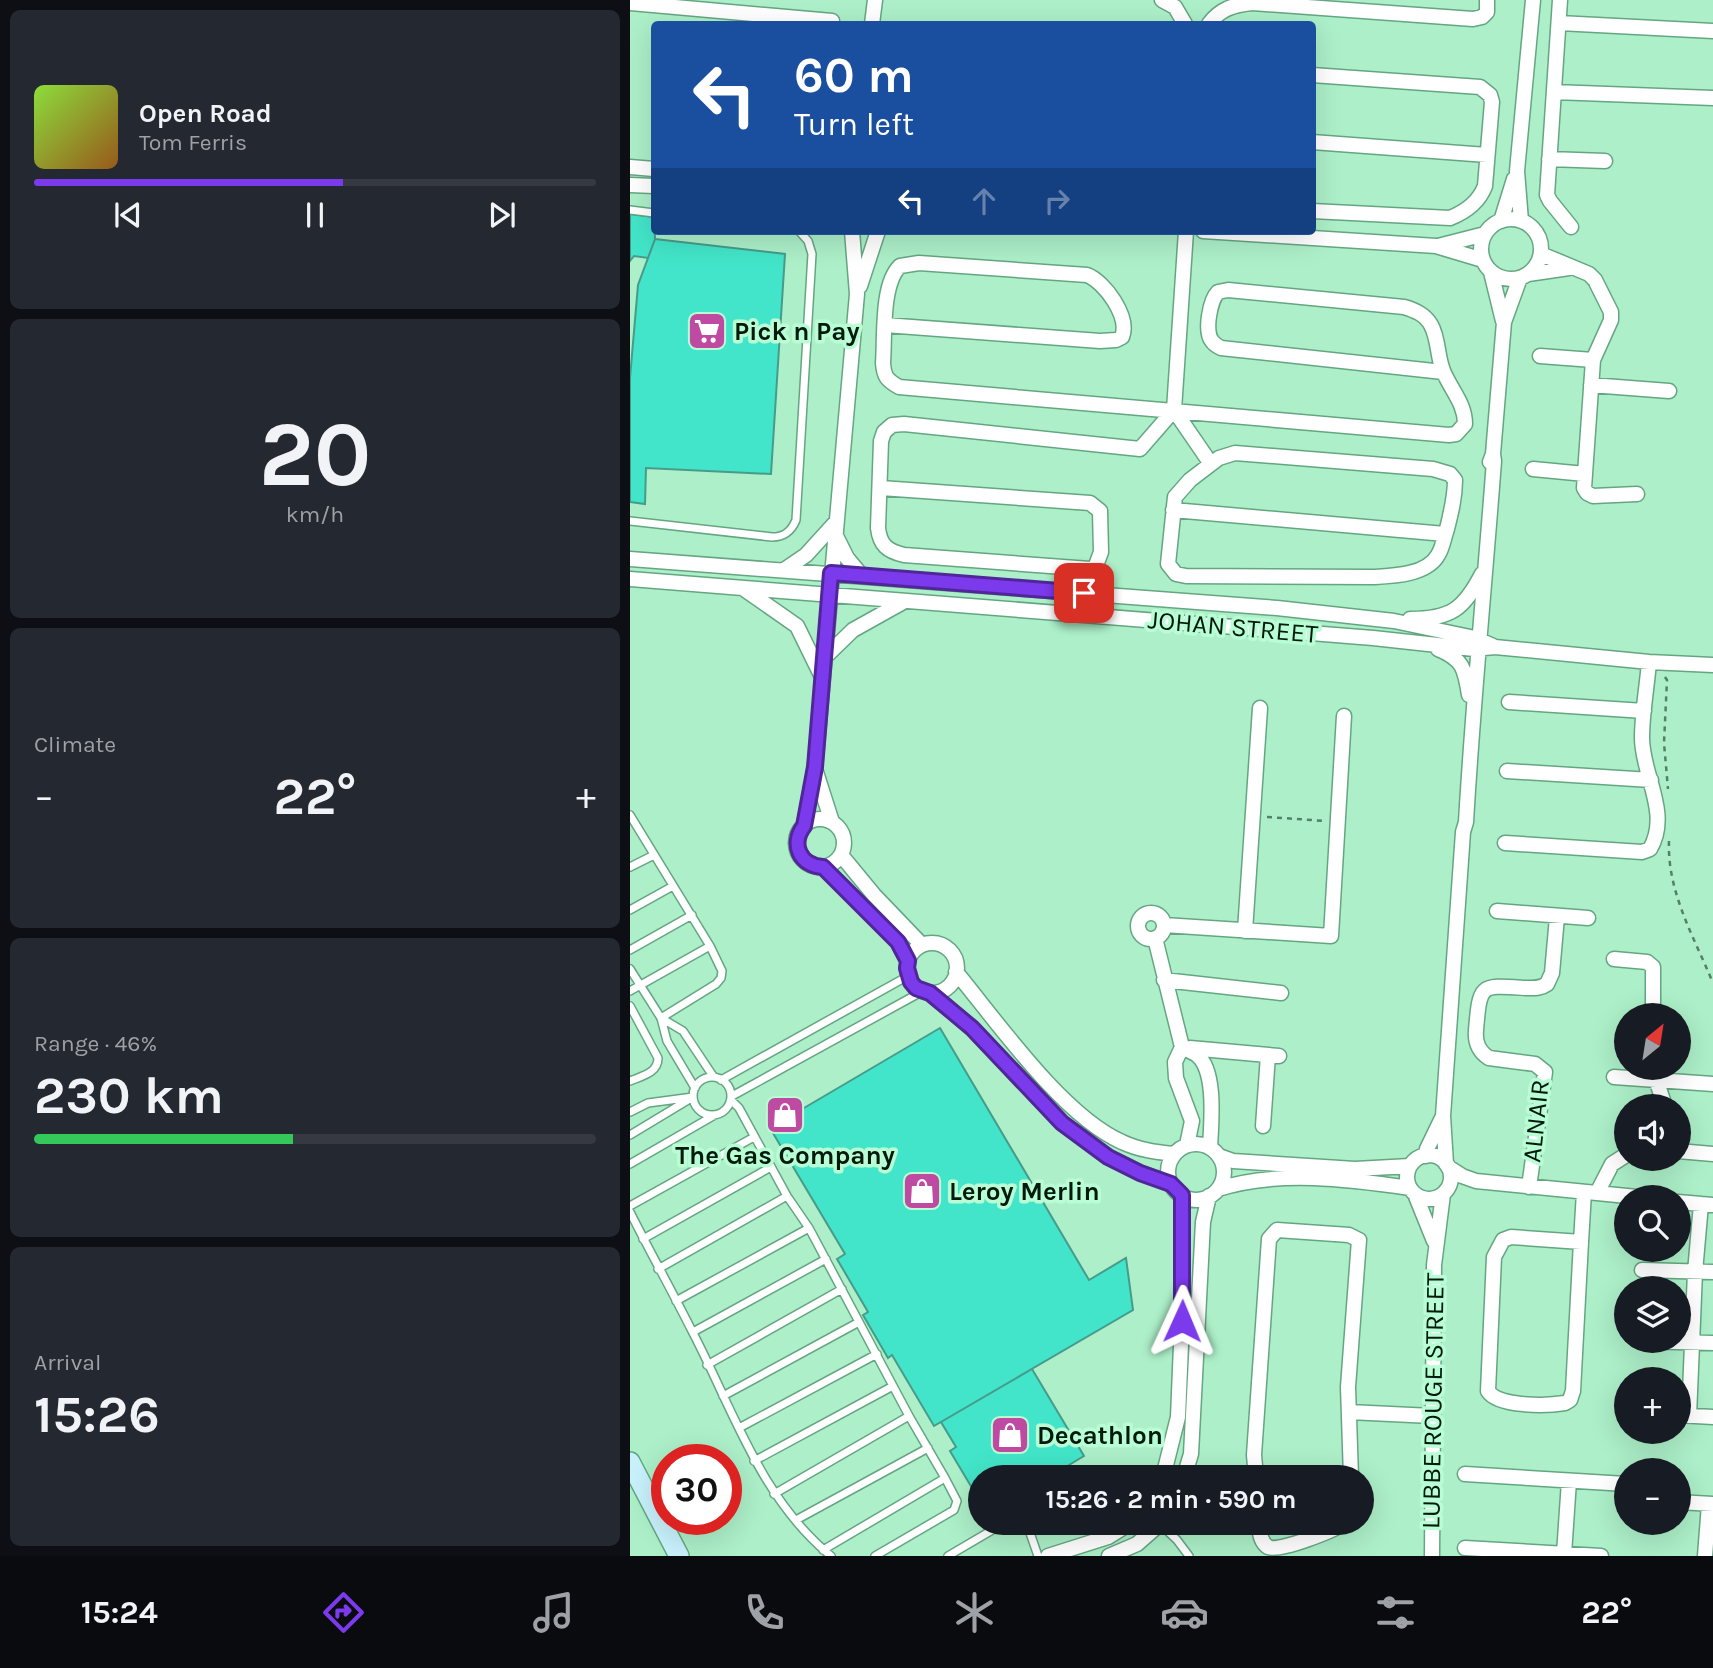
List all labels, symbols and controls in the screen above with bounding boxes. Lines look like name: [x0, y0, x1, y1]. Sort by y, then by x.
text: 60 m: [794, 47, 914, 104]
icon: left: [679, 49, 770, 140]
text: Open Road: [139, 98, 272, 129]
text: Turn left: [794, 106, 914, 143]
text: Tom Ferris: [139, 129, 247, 156]
icon: left: [892, 182, 930, 220]
icon: ahead: [965, 182, 1003, 220]
icon: right: [1038, 182, 1076, 220]
icon: previous: [109, 196, 147, 234]
icon: pause: [296, 196, 334, 234]
icon: next: [483, 196, 521, 234]
supermarket icon: Pick n Pay: [686, 310, 728, 352]
place label: Pick n Pay: [734, 316, 860, 347]
text: 20: [259, 402, 371, 508]
text: km/h: [286, 501, 344, 528]
pin: [1054, 563, 1114, 623]
icon: arrive: [1065, 574, 1103, 612]
street label: JOHAN STREET: [1147, 604, 1319, 650]
text: Climate: [34, 731, 116, 758]
text: 22°: [273, 766, 357, 827]
text: −: [34, 774, 54, 819]
text: +: [576, 774, 596, 819]
north arrow: [1614, 1003, 1690, 1080]
map controls: [1614, 1003, 1691, 1535]
text: Range · 46%: [34, 1030, 157, 1057]
text: 230 km: [34, 1065, 224, 1126]
street label: ALNAIR: [1516, 1078, 1556, 1164]
shop icon: The Gas Company: [764, 1094, 806, 1136]
button: sound: [1614, 1094, 1691, 1171]
place label: The Gas Company: [675, 1140, 895, 1171]
shop icon: Leroy Merlin: [901, 1170, 943, 1212]
place label: Leroy Merlin: [949, 1176, 1100, 1207]
button: search: [1614, 1185, 1691, 1262]
street label: LUBBE ROUGE STREET: [1415, 1273, 1451, 1529]
button: layers: [1614, 1276, 1691, 1353]
position arrow: [1145, 1284, 1219, 1358]
text: Arrival: [34, 1349, 101, 1376]
button: +: [1614, 1367, 1691, 1444]
text: 15:26: [34, 1384, 160, 1445]
shop icon: Decathlon: [989, 1414, 1031, 1456]
place label: Decathlon: [1037, 1420, 1163, 1451]
speed limit sign: 30: [651, 1444, 742, 1535]
button: −: [1614, 1458, 1691, 1535]
text: 15:26 · 2 min · 590 m: [1046, 1484, 1296, 1515]
icon: directions: [319, 1588, 368, 1637]
icon: music: [529, 1588, 578, 1637]
icon: phone: [740, 1588, 789, 1637]
icon: climate: [950, 1588, 999, 1637]
icon: car: [1160, 1588, 1209, 1637]
icon: filters: [1371, 1588, 1420, 1637]
text: 15:24: [81, 1594, 158, 1631]
text: 22°: [1581, 1594, 1632, 1631]

